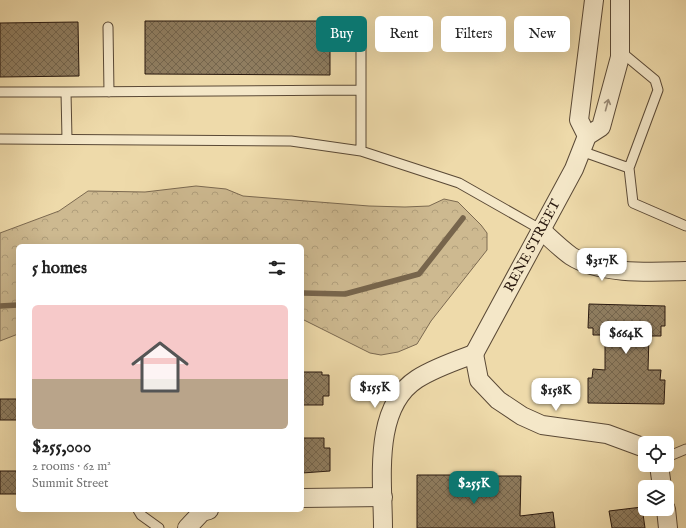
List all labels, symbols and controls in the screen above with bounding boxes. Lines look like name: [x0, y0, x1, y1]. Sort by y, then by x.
chip: Buy: [316, 16, 367, 52]
chip: Rent: [375, 16, 433, 52]
chip: Filters: [441, 16, 506, 52]
chip: New: [514, 16, 570, 52]
one-way arrow: [604, 99, 611, 112]
street label: RENE STREET: [500, 196, 565, 295]
pin: $317K: [574, 248, 630, 282]
text: $317K: [586, 252, 618, 269]
icon: filters: [266, 257, 288, 279]
text: 5 homes: [32, 258, 87, 279]
pin: $664K: [598, 321, 654, 355]
text: $664K: [609, 325, 643, 342]
icon: home: [124, 331, 196, 403]
pin: $155K: [347, 375, 403, 409]
pin: $158K: [528, 378, 584, 412]
text: $155K: [360, 379, 390, 396]
text: $158K: [540, 382, 572, 399]
map controls: [638, 436, 674, 516]
button: locate: [638, 436, 674, 472]
text: $255,000: [32, 437, 91, 458]
text: 2 rooms · 62 m²: [32, 458, 111, 475]
pin: $255K: [446, 471, 502, 505]
text: Summit Street: [32, 475, 109, 492]
text: $255K: [458, 475, 490, 492]
button: layers: [638, 480, 674, 516]

